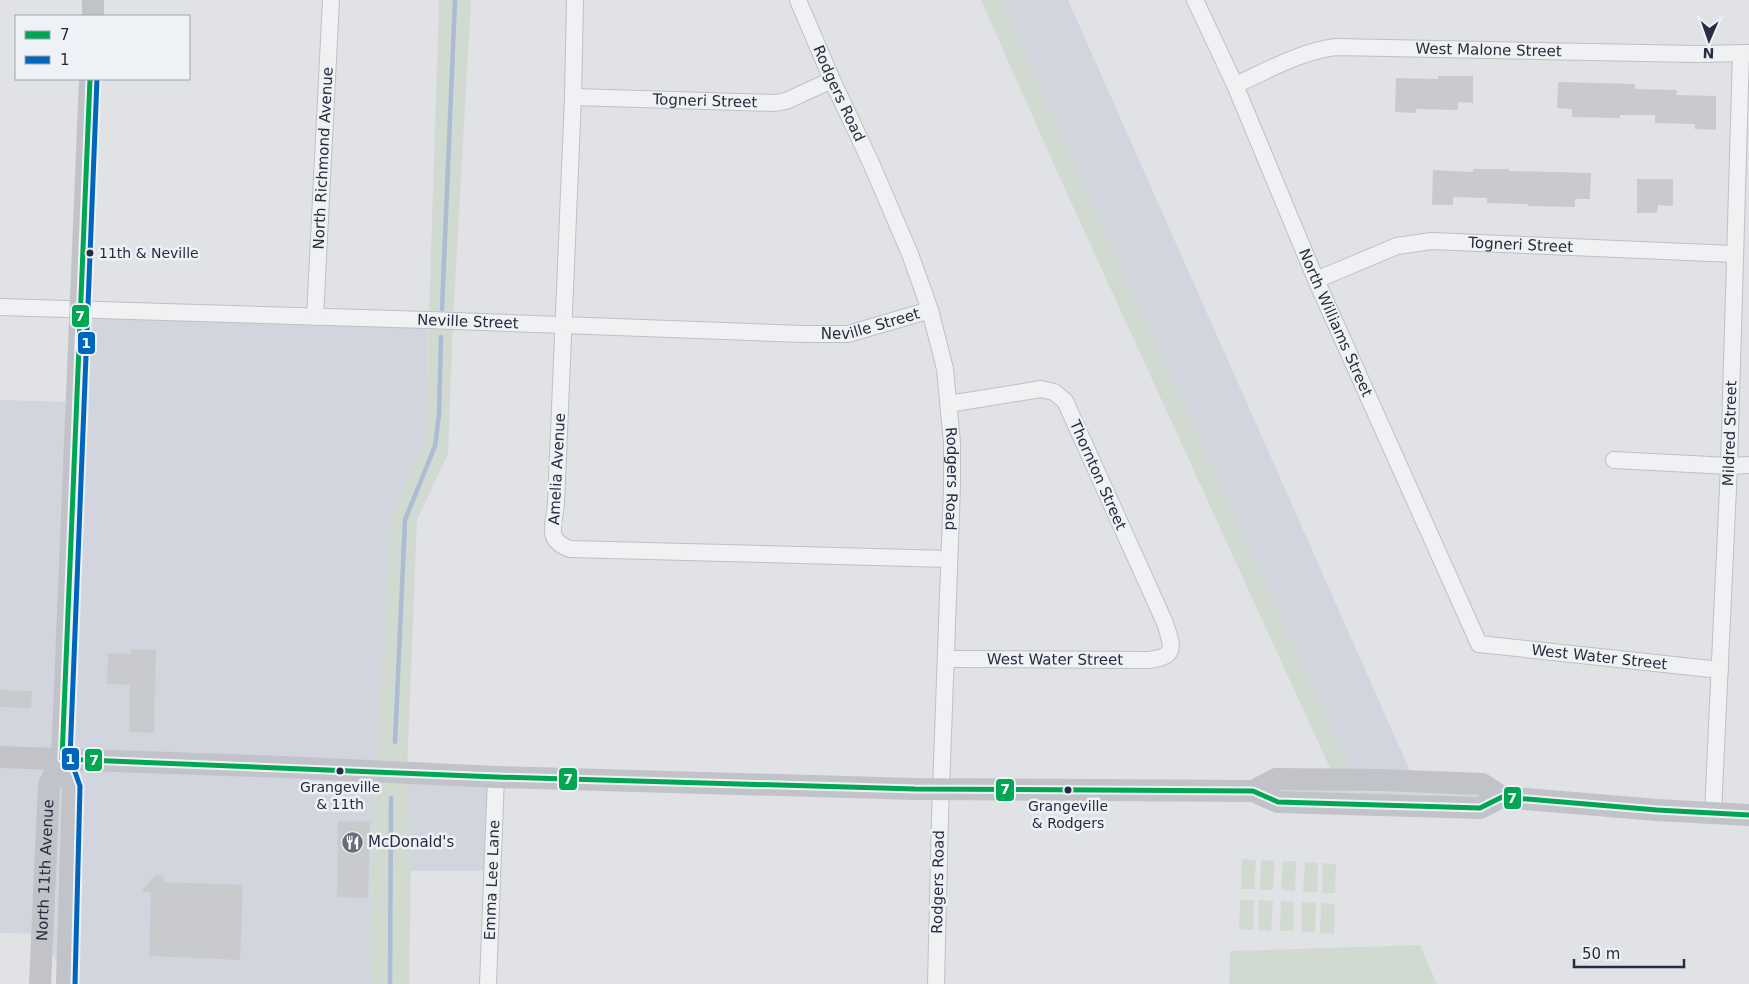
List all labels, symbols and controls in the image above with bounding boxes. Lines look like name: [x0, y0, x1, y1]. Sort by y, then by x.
legend: [15, 15, 190, 80]
north arrow: [1684, 15, 1734, 65]
text: 7: [60, 26, 70, 44]
street label: West Malone Street: [1415, 40, 1562, 60]
street label: Rodgers Road: [809, 43, 869, 144]
text: N: [1702, 45, 1715, 61]
text: 1: [60, 51, 70, 69]
street label: North Richmond Avenue: [309, 67, 337, 250]
street label: Togneri Street: [651, 90, 758, 111]
street label: Togneri Street: [1467, 234, 1574, 256]
place label: 11th & Neville: [99, 245, 199, 261]
street label: North Williams Street: [1295, 246, 1376, 400]
marker: 11th & Neville: [85, 248, 95, 258]
line badge: 7: [71, 304, 90, 328]
street label: Neville Street: [821, 304, 922, 343]
text: 7: [75, 308, 85, 324]
street label: Neville Street: [417, 311, 519, 332]
line badge: 1: [77, 331, 96, 355]
text: 1: [81, 335, 91, 351]
street label: Mildred Street: [1719, 380, 1740, 487]
street label: Amelia Avenue: [545, 413, 569, 525]
street label: Thornton Street: [1065, 416, 1130, 533]
street label: Rodgers Road: [941, 426, 961, 531]
street label: West Water Street: [1531, 641, 1668, 673]
street label: West Water Street: [987, 650, 1123, 669]
line badge: 1: [61, 747, 80, 771]
line badge: 7: [84, 748, 103, 772]
text: 1: [65, 751, 75, 767]
text: 7: [89, 752, 99, 768]
marker: Grangeville & 11th: [335, 766, 345, 776]
line badge: 7: [558, 767, 578, 791]
text: 7: [563, 771, 573, 787]
line badge: 7: [995, 778, 1015, 802]
place label: Grangeville & 11th: [300, 779, 380, 812]
text: 7: [1000, 781, 1010, 797]
marker: Grangeville & Rodgers: [1063, 785, 1073, 795]
line badge: 7: [1503, 786, 1522, 810]
text: 7: [1507, 790, 1517, 806]
place label: Grangeville & Rodgers: [1028, 798, 1108, 831]
street label: North 11th Avenue: [33, 799, 57, 941]
street label: Emma Lee Lane: [481, 820, 503, 941]
restaurant icon: McDonald's: [340, 830, 364, 854]
street label: Rodgers Road: [928, 830, 948, 934]
place label: McDonald's: [368, 833, 454, 851]
scale bar: [1574, 936, 1684, 968]
text: 50 m: [1582, 945, 1620, 963]

